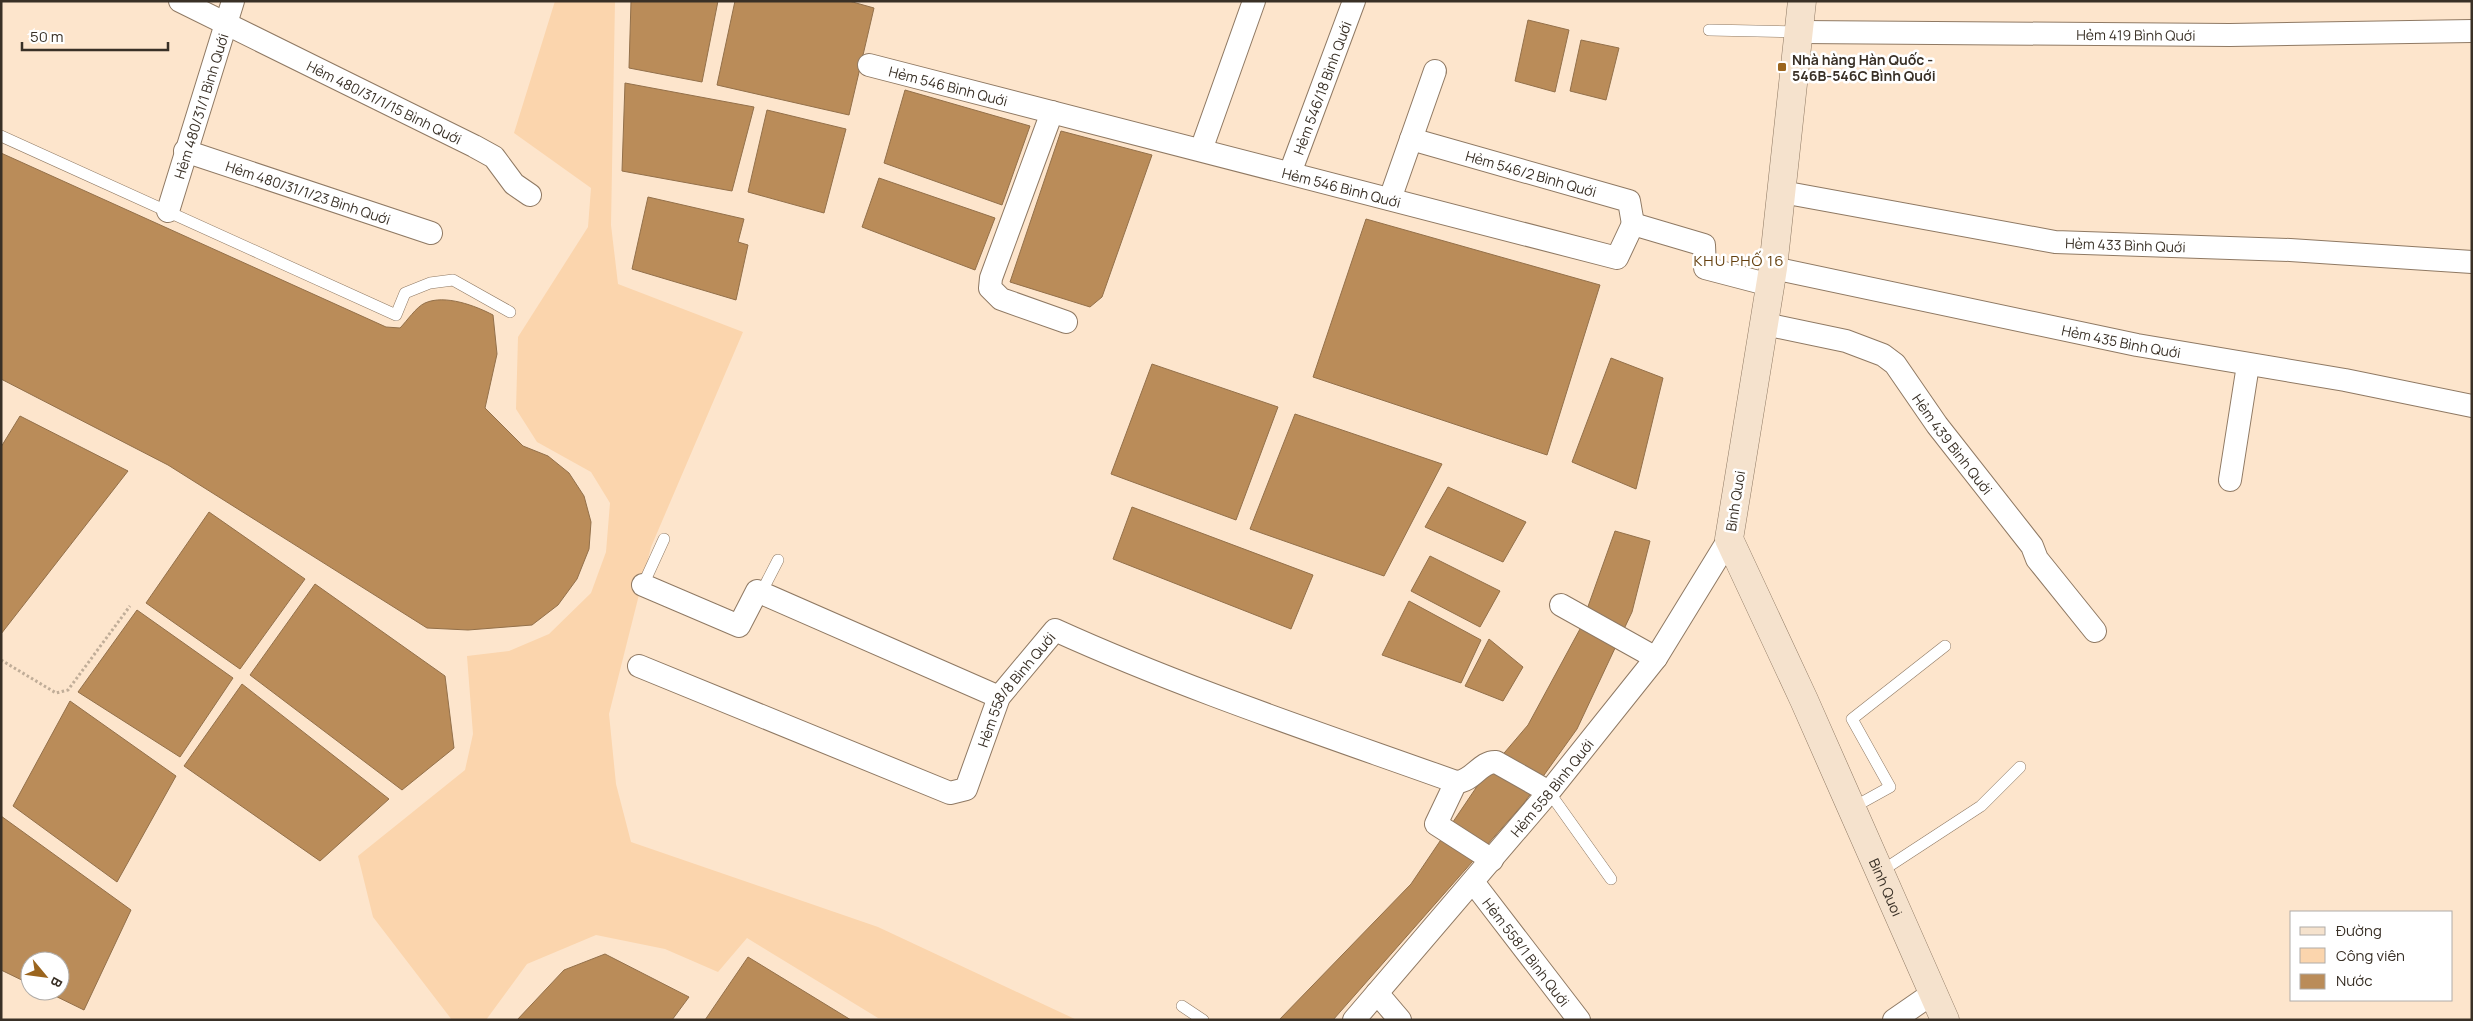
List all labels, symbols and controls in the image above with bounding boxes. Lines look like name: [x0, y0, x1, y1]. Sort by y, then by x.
street label: Hẻm 546/18 Bình Quới: [1288, 18, 1355, 157]
scale bar: [22, 20, 169, 52]
street label: Hẻm 419 Bình Quới: [2076, 24, 2196, 44]
text: 50 m: [30, 26, 64, 47]
street label: Hẻm 480/31/1 Bình Quới: [169, 31, 232, 181]
place label: Nhà hàng Hàn Quốc - 546B-546C Bình Quới: [1792, 50, 1936, 85]
street label: Hẻm 480/31/1/15 Bình Quới: [304, 56, 465, 148]
street label: Hẻm 546 Bình Quới: [887, 61, 1010, 110]
marker: Nhà hàng Hàn Quốc - 546B-546C Bình Quới: [1776, 61, 1788, 73]
street label: Hẻm 546/2 Bình Quới: [1464, 146, 1599, 201]
street label: Hẻm 480/31/1/23 Bình Quới: [223, 156, 393, 228]
street label: Hẻm 546 Bình Quới: [1280, 162, 1403, 211]
street label: Hẻm 433 Bình Quới: [2065, 233, 2186, 256]
district label: KHU PHỐ 16: [1693, 250, 1785, 271]
street label: Hẻm 435 Bình Quới: [2060, 320, 2182, 362]
street label: Hẻm 439 Bình Quới: [1909, 390, 1997, 498]
street label: Binh Quoi: [1721, 469, 1749, 533]
street label: Hẻm 558/8 Bình Quới: [972, 628, 1059, 750]
street label: Hẻm 558 Bình Quới: [1506, 735, 1597, 840]
street label: Binh Quoi: [1865, 855, 1907, 919]
street label: Hẻm 558/1 Bình Quới: [1479, 894, 1574, 1010]
legend: [2290, 911, 2453, 1001]
text: Đường: [2336, 920, 2382, 941]
text: Công viên: [2336, 945, 2405, 966]
north arrow: [20, 951, 70, 1001]
text: Nước: [2336, 970, 2373, 991]
text: B: [46, 974, 67, 991]

